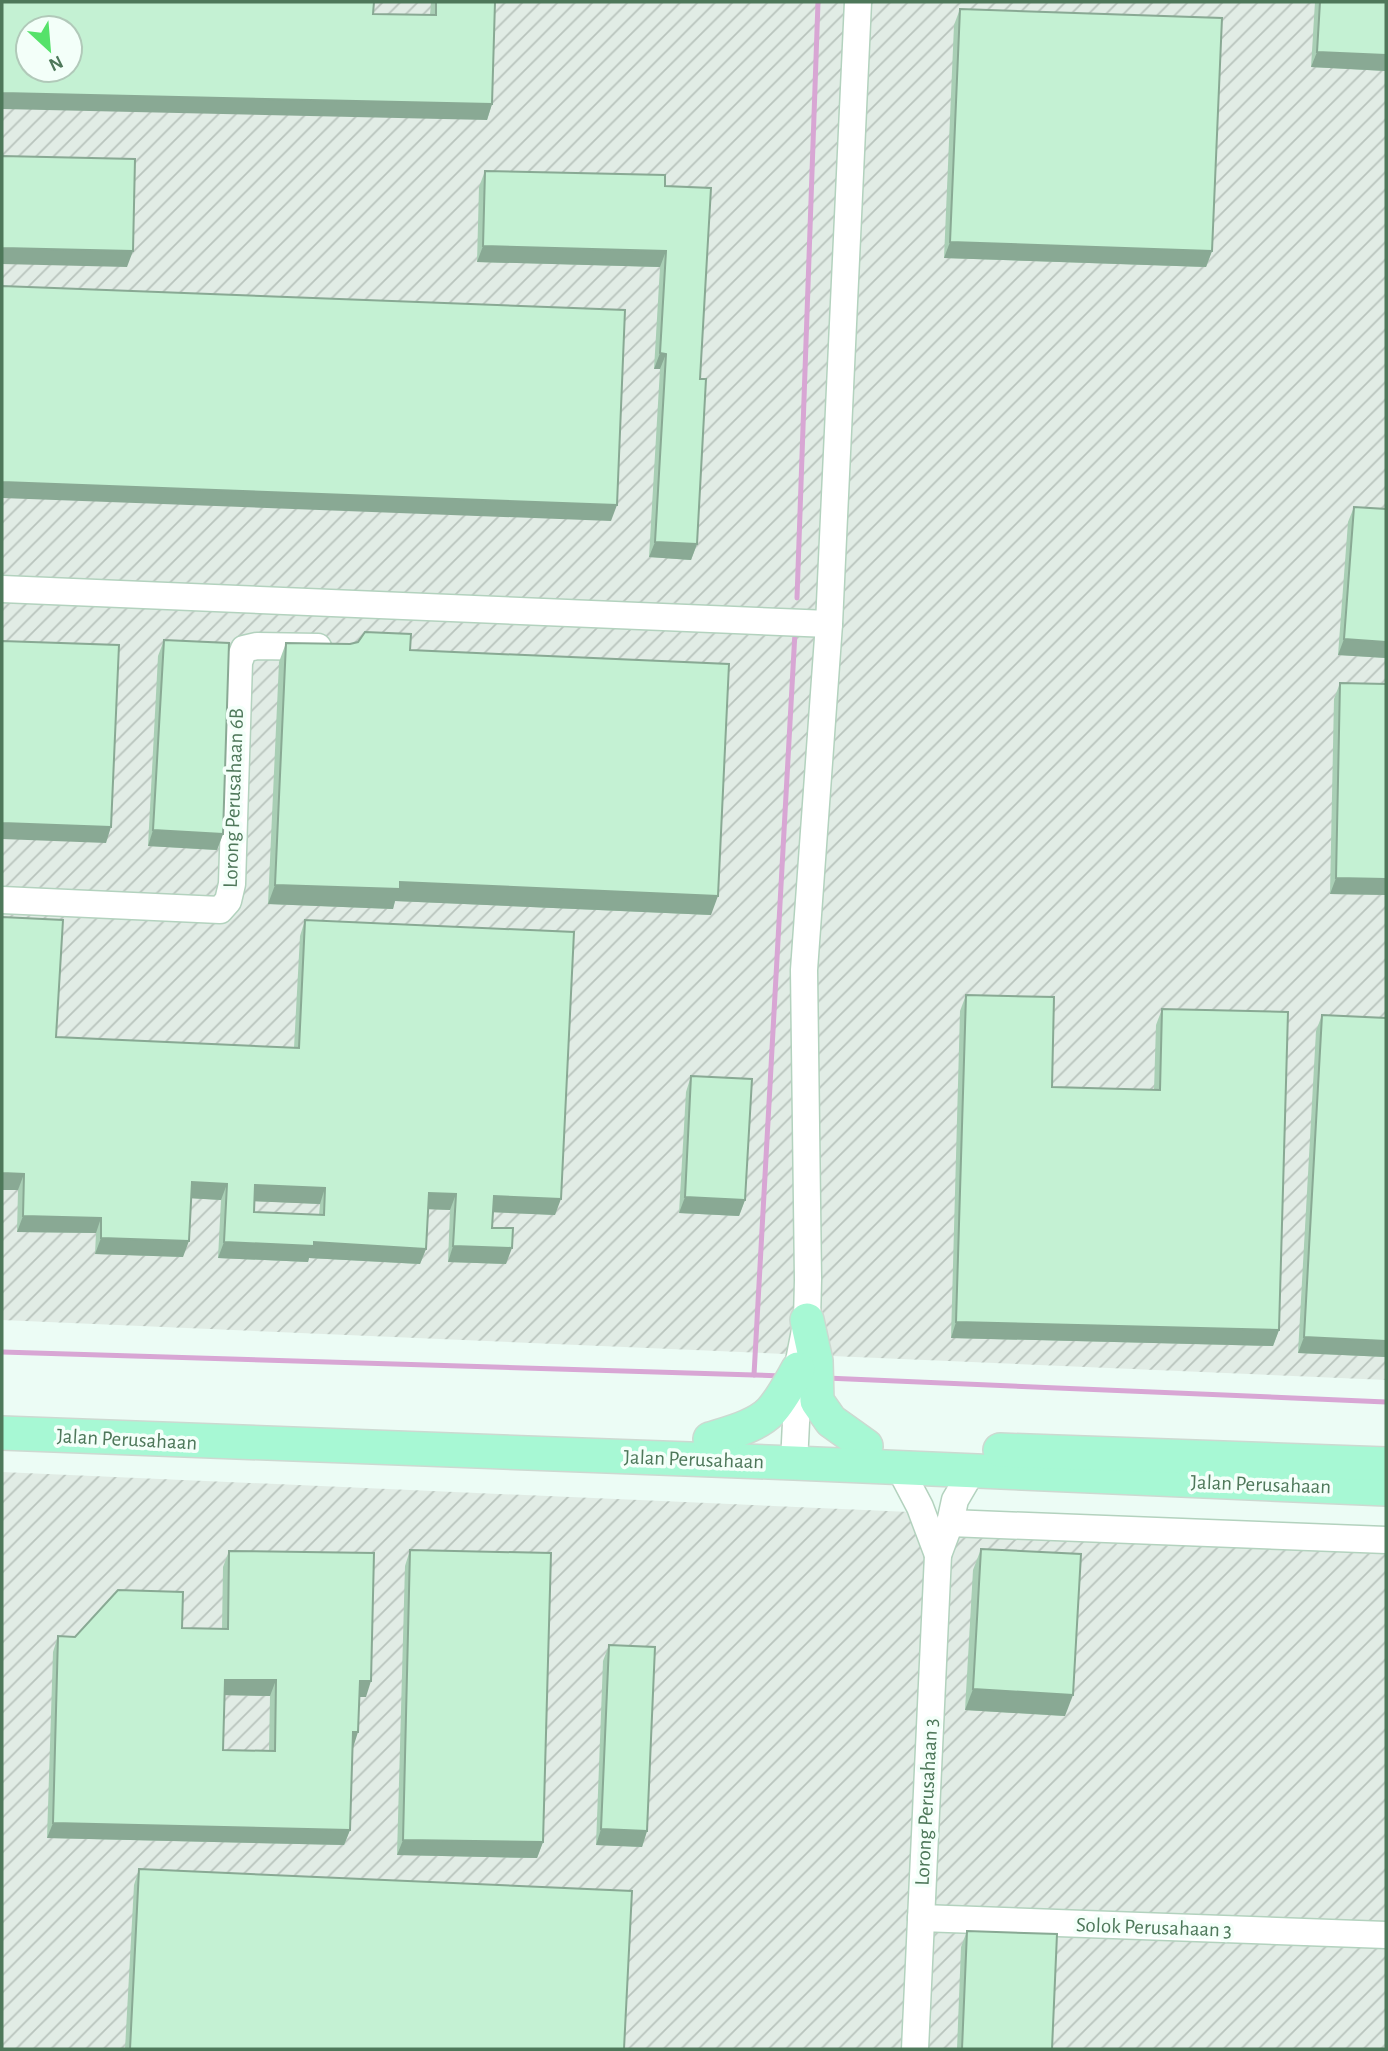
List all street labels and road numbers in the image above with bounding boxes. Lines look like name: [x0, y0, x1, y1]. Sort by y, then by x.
street label: Lorong Perusahaan 6B: [220, 708, 247, 888]
street label: Jalan Perusahaan: [56, 1425, 198, 1454]
street label: Jalan Perusahaan: [623, 1447, 765, 1472]
street label: Jalan Perusahaan: [1190, 1472, 1332, 1497]
street label: Lorong Perusahaan 3: [912, 1718, 941, 1886]
street label: Solok Perusahaan 3: [1076, 1914, 1232, 1941]

